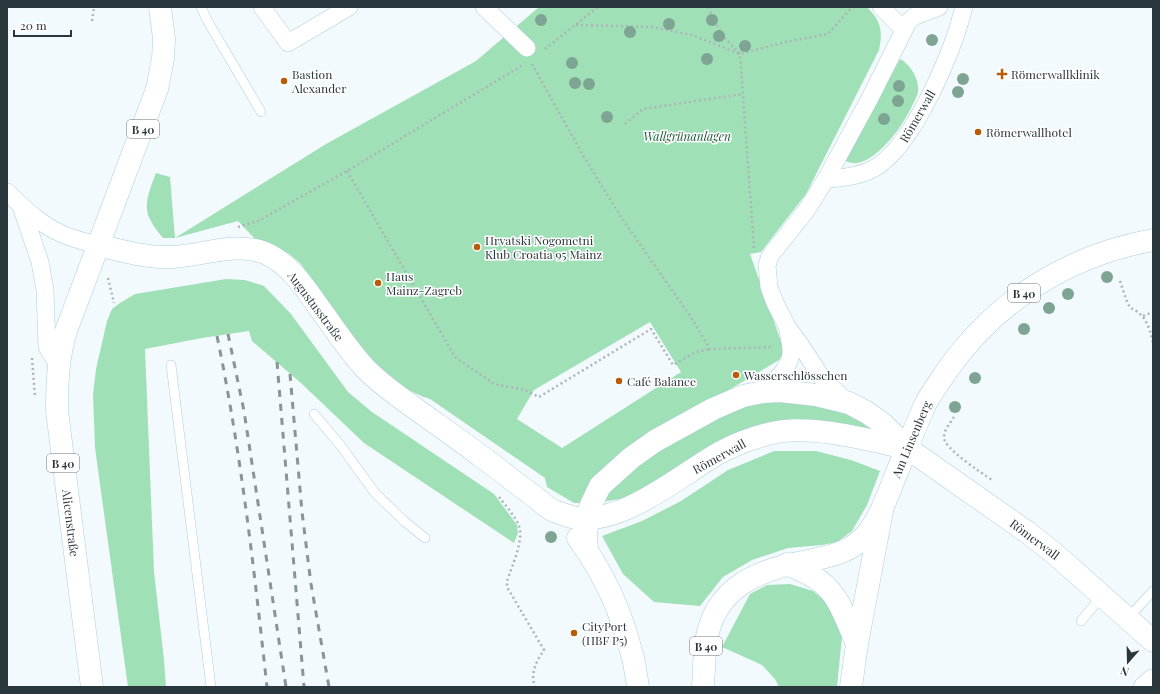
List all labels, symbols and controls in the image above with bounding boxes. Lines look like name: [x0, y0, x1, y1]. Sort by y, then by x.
scale bar: [14, 12, 71, 38]
text: 20 m: [20, 17, 47, 33]
place label: Bastion Alexander: [291, 66, 347, 96]
place label: Römerwallklinik: [1011, 66, 1100, 82]
marker: Römerwallklinik: [996, 68, 1008, 80]
marker: Bastion Alexander: [279, 76, 289, 86]
street label: Römerwall: [895, 86, 939, 145]
road number: B 40: [127, 120, 159, 138]
place label: Römerwallhotel: [986, 124, 1072, 140]
marker: Römerwallhotel: [973, 127, 983, 137]
park label: Wallgrünanlagen: [643, 128, 731, 144]
place label: Hrvatski Nogometni Klub Croatia 95 Mainz: [485, 232, 602, 262]
marker: Hrvatski Nogometni Klub Croatia 95 Mainz: [472, 242, 482, 252]
street label: Augustusstraße: [284, 267, 347, 344]
place label: Haus Mainz-Zagreb: [386, 268, 462, 298]
marker: Haus Mainz-Zagreb: [373, 278, 383, 288]
road number: B 40: [1008, 284, 1040, 302]
place label: Wasserschlösschen: [743, 367, 847, 383]
marker: Wasserschlösschen: [731, 370, 741, 380]
place label: Café Balance: [627, 373, 696, 389]
marker: Café Balance: [614, 376, 624, 386]
street label: Am Linsenberg: [887, 398, 935, 481]
street label: Römerwall: [690, 435, 749, 477]
road number: B 40: [47, 454, 79, 472]
street label: Alicenstraße: [59, 487, 83, 558]
street label: Römerwall: [1007, 515, 1064, 563]
place label: CityPort (HBF P5): [582, 618, 628, 648]
marker: CityPort (HBF P5): [569, 628, 579, 638]
road number: B 40: [690, 637, 722, 655]
north arrow: [1108, 642, 1148, 682]
text: N: [1118, 663, 1131, 680]

